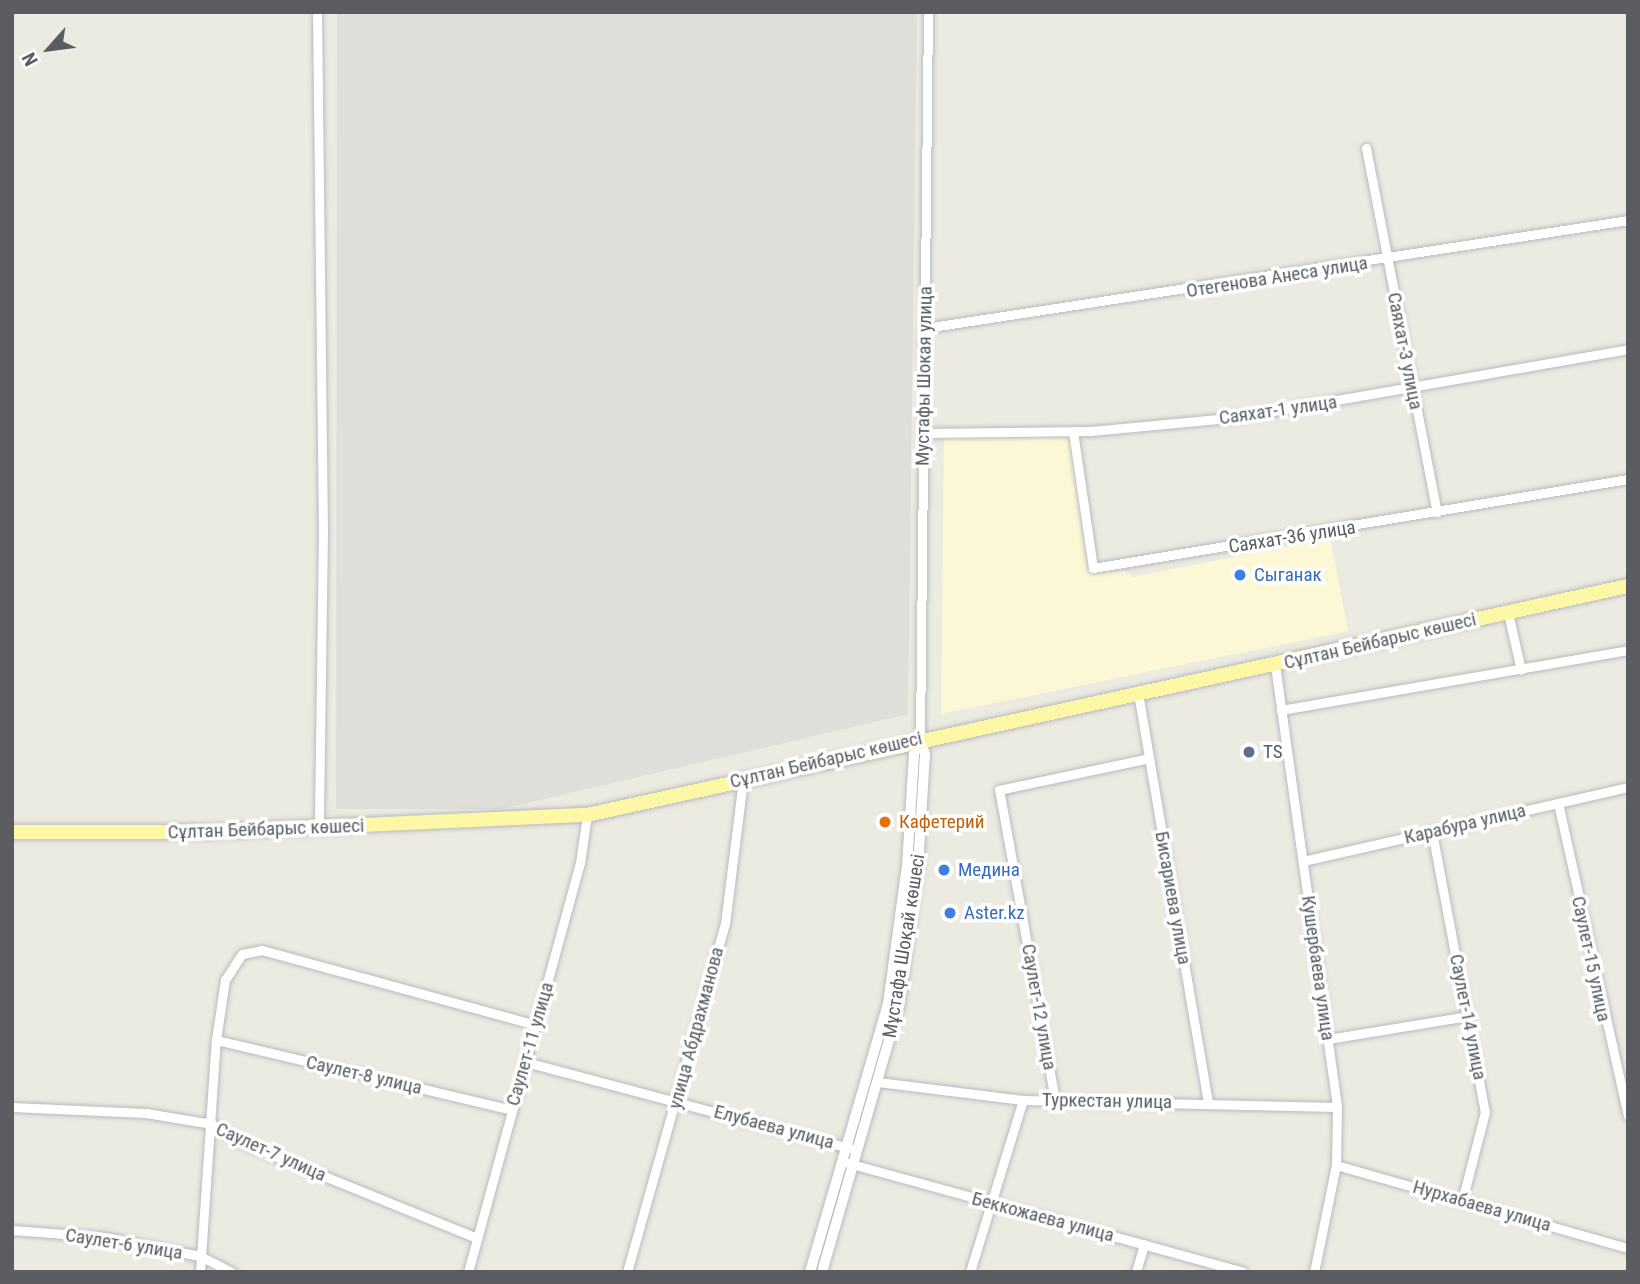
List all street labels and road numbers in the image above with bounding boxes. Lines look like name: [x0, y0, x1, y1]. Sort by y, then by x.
street label: Отегенова Анеса улица: [1185, 251, 1369, 303]
street label: Мустафы Шокая улица: [911, 286, 937, 466]
street label: Саяхат-3 улица: [1382, 290, 1428, 412]
street label: Саяхат-1 улица: [1218, 390, 1338, 430]
street label: Саяхат-36 улица: [1227, 516, 1357, 558]
street label: Сұлтан Бейбарыс көшесі: [1282, 608, 1478, 674]
street label: Сұлтан Бейбарыс көшесі: [728, 727, 924, 793]
street label: Карабура улица: [1402, 799, 1528, 849]
street label: Сұлтан Бейбарыс көшесі: [167, 814, 365, 844]
street label: Бисариева улица: [1150, 830, 1196, 966]
street label: Мұстафа Шоқай көшесі: [878, 852, 930, 1040]
street label: Кушербаева улица: [1297, 894, 1339, 1042]
street label: Саулет-15 улица: [1567, 894, 1615, 1024]
street label: Саулет-12 улица: [1017, 942, 1061, 1072]
street label: улица Абдрахманова: [663, 945, 729, 1111]
street label: Саулет-14 улица: [1445, 952, 1491, 1082]
street label: Саулет-11 улица: [501, 980, 559, 1108]
street label: Саулет-8 улица: [304, 1051, 424, 1099]
street label: Туркестан улица: [1042, 1088, 1172, 1114]
street label: Елубаева улица: [712, 1100, 836, 1154]
street label: Саулет-7 улица: [212, 1118, 330, 1186]
street label: Нурхабаева улица: [1410, 1175, 1554, 1237]
street label: Беккожаева улица: [969, 1187, 1117, 1247]
street label: Саулет-6 улица: [64, 1223, 184, 1265]

